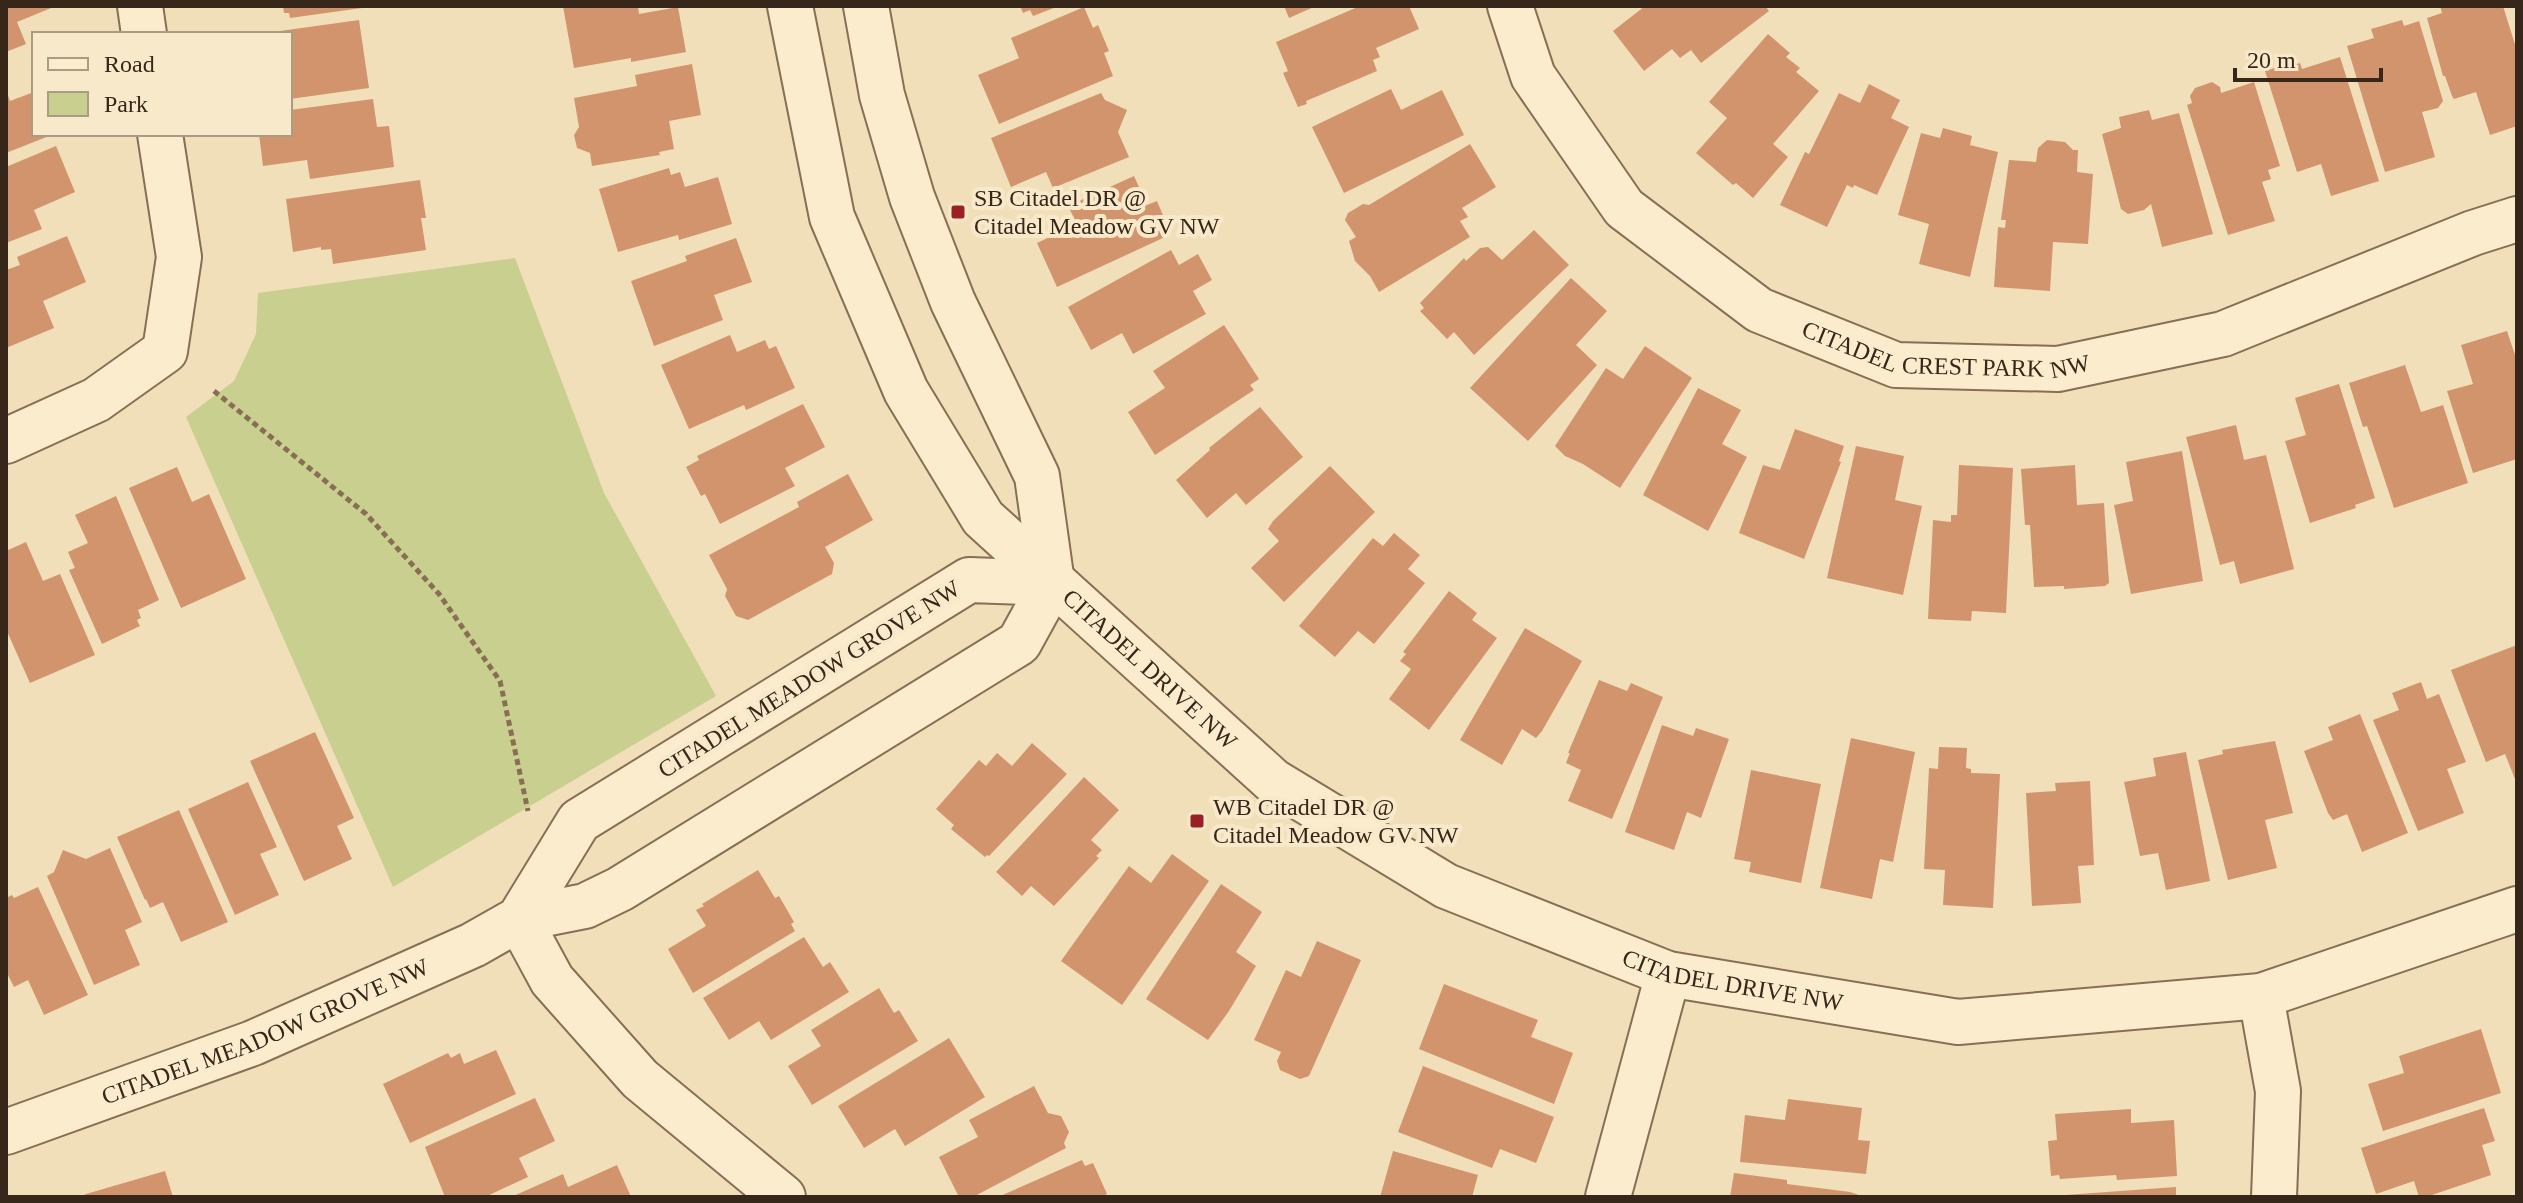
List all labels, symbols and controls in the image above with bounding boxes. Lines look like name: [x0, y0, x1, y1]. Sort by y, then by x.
legend: [32, 32, 292, 136]
scale bar: [2235, 32, 2381, 82]
text: 20 m: [2247, 47, 2296, 73]
text: Road: [104, 51, 155, 77]
text: Park: [104, 91, 148, 117]
place label: SB Citadel DR @ Citadel Meadow GV NW: [974, 185, 1220, 239]
marker: SB Citadel DR @ Citadel Meadow GV NW: [949, 203, 967, 221]
street label: CITADEL CREST PARK NW: [1798, 316, 2092, 383]
street label: CITADEL MEADOW GROVE NW: [653, 575, 965, 783]
street label: CITADEL DRIVE NW: [1058, 584, 1242, 755]
place label: WB Citadel DR @ Citadel Meadow GV NW: [1213, 794, 1459, 848]
marker: WB Citadel DR @ Citadel Meadow GV NW: [1188, 812, 1206, 830]
street label: CITADEL DRIVE NW: [1619, 944, 1845, 1016]
street label: CITADEL MEADOW GROVE NW: [98, 953, 433, 1109]

